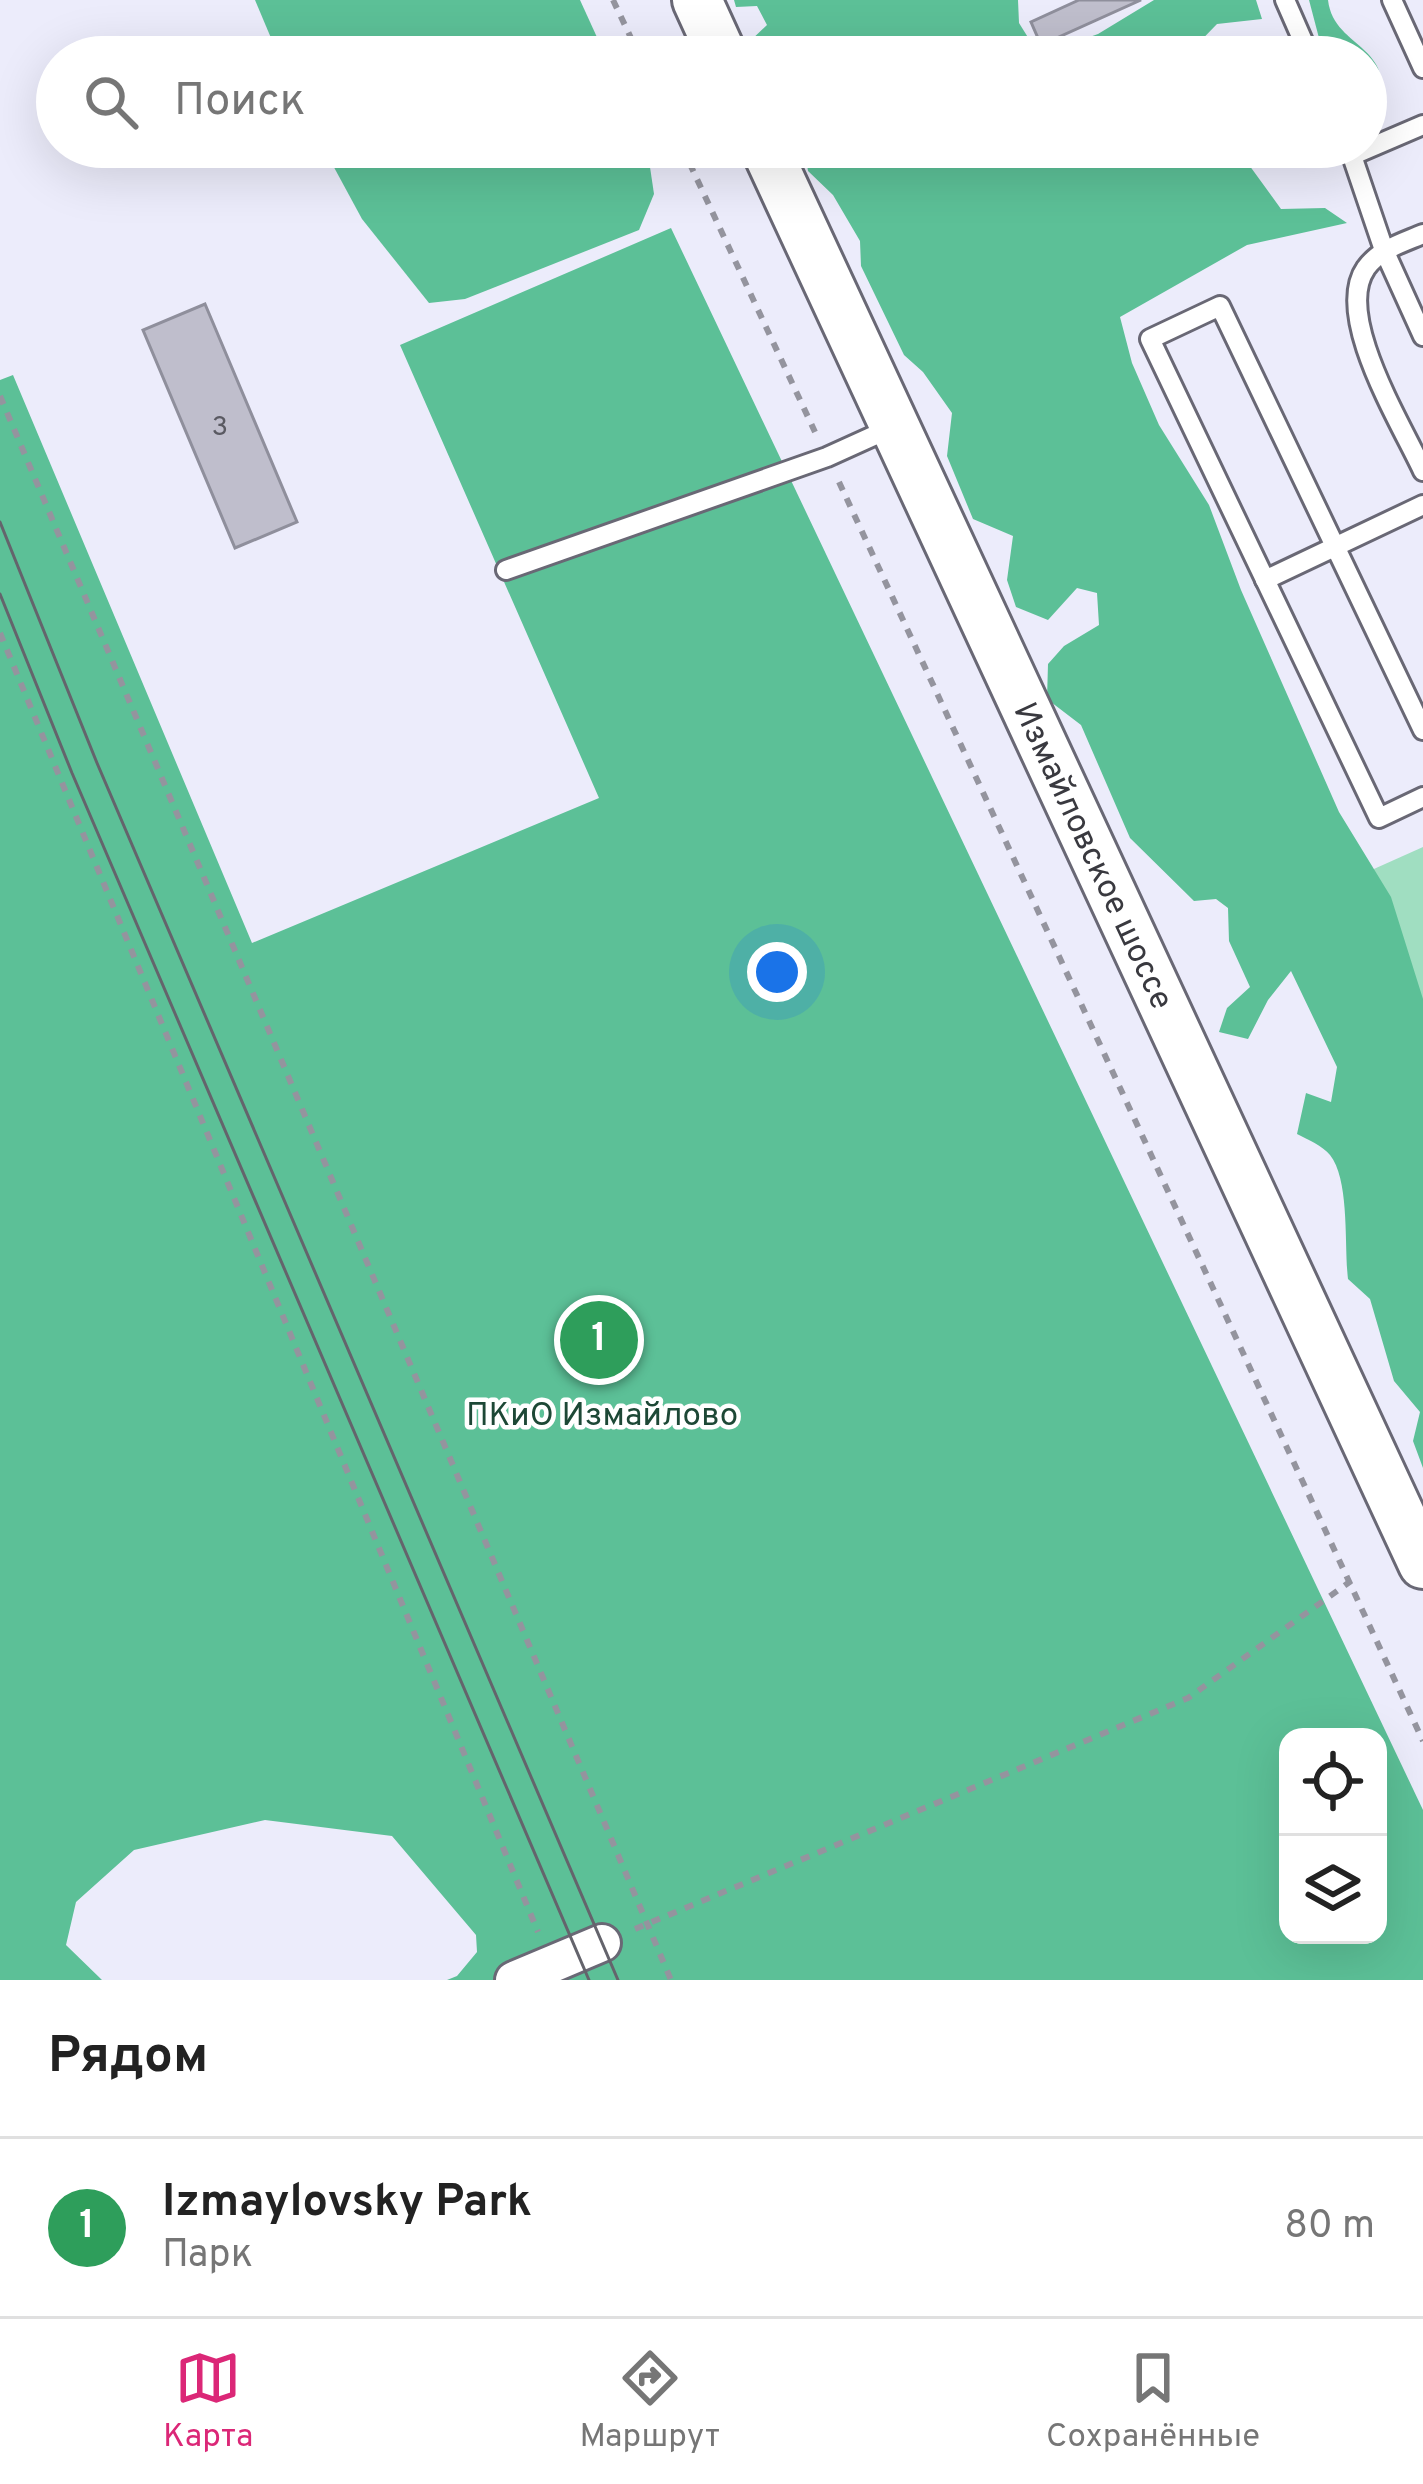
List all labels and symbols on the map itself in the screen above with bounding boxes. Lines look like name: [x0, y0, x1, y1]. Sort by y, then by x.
house number: 3: [212, 411, 228, 445]
street label: Измайловское шоссе: [1002, 696, 1181, 1017]
your location: [747, 942, 807, 1002]
pin: 1: [560, 1295, 638, 1385]
park label: ПКиО Измайлово: [466, 1396, 738, 1438]

